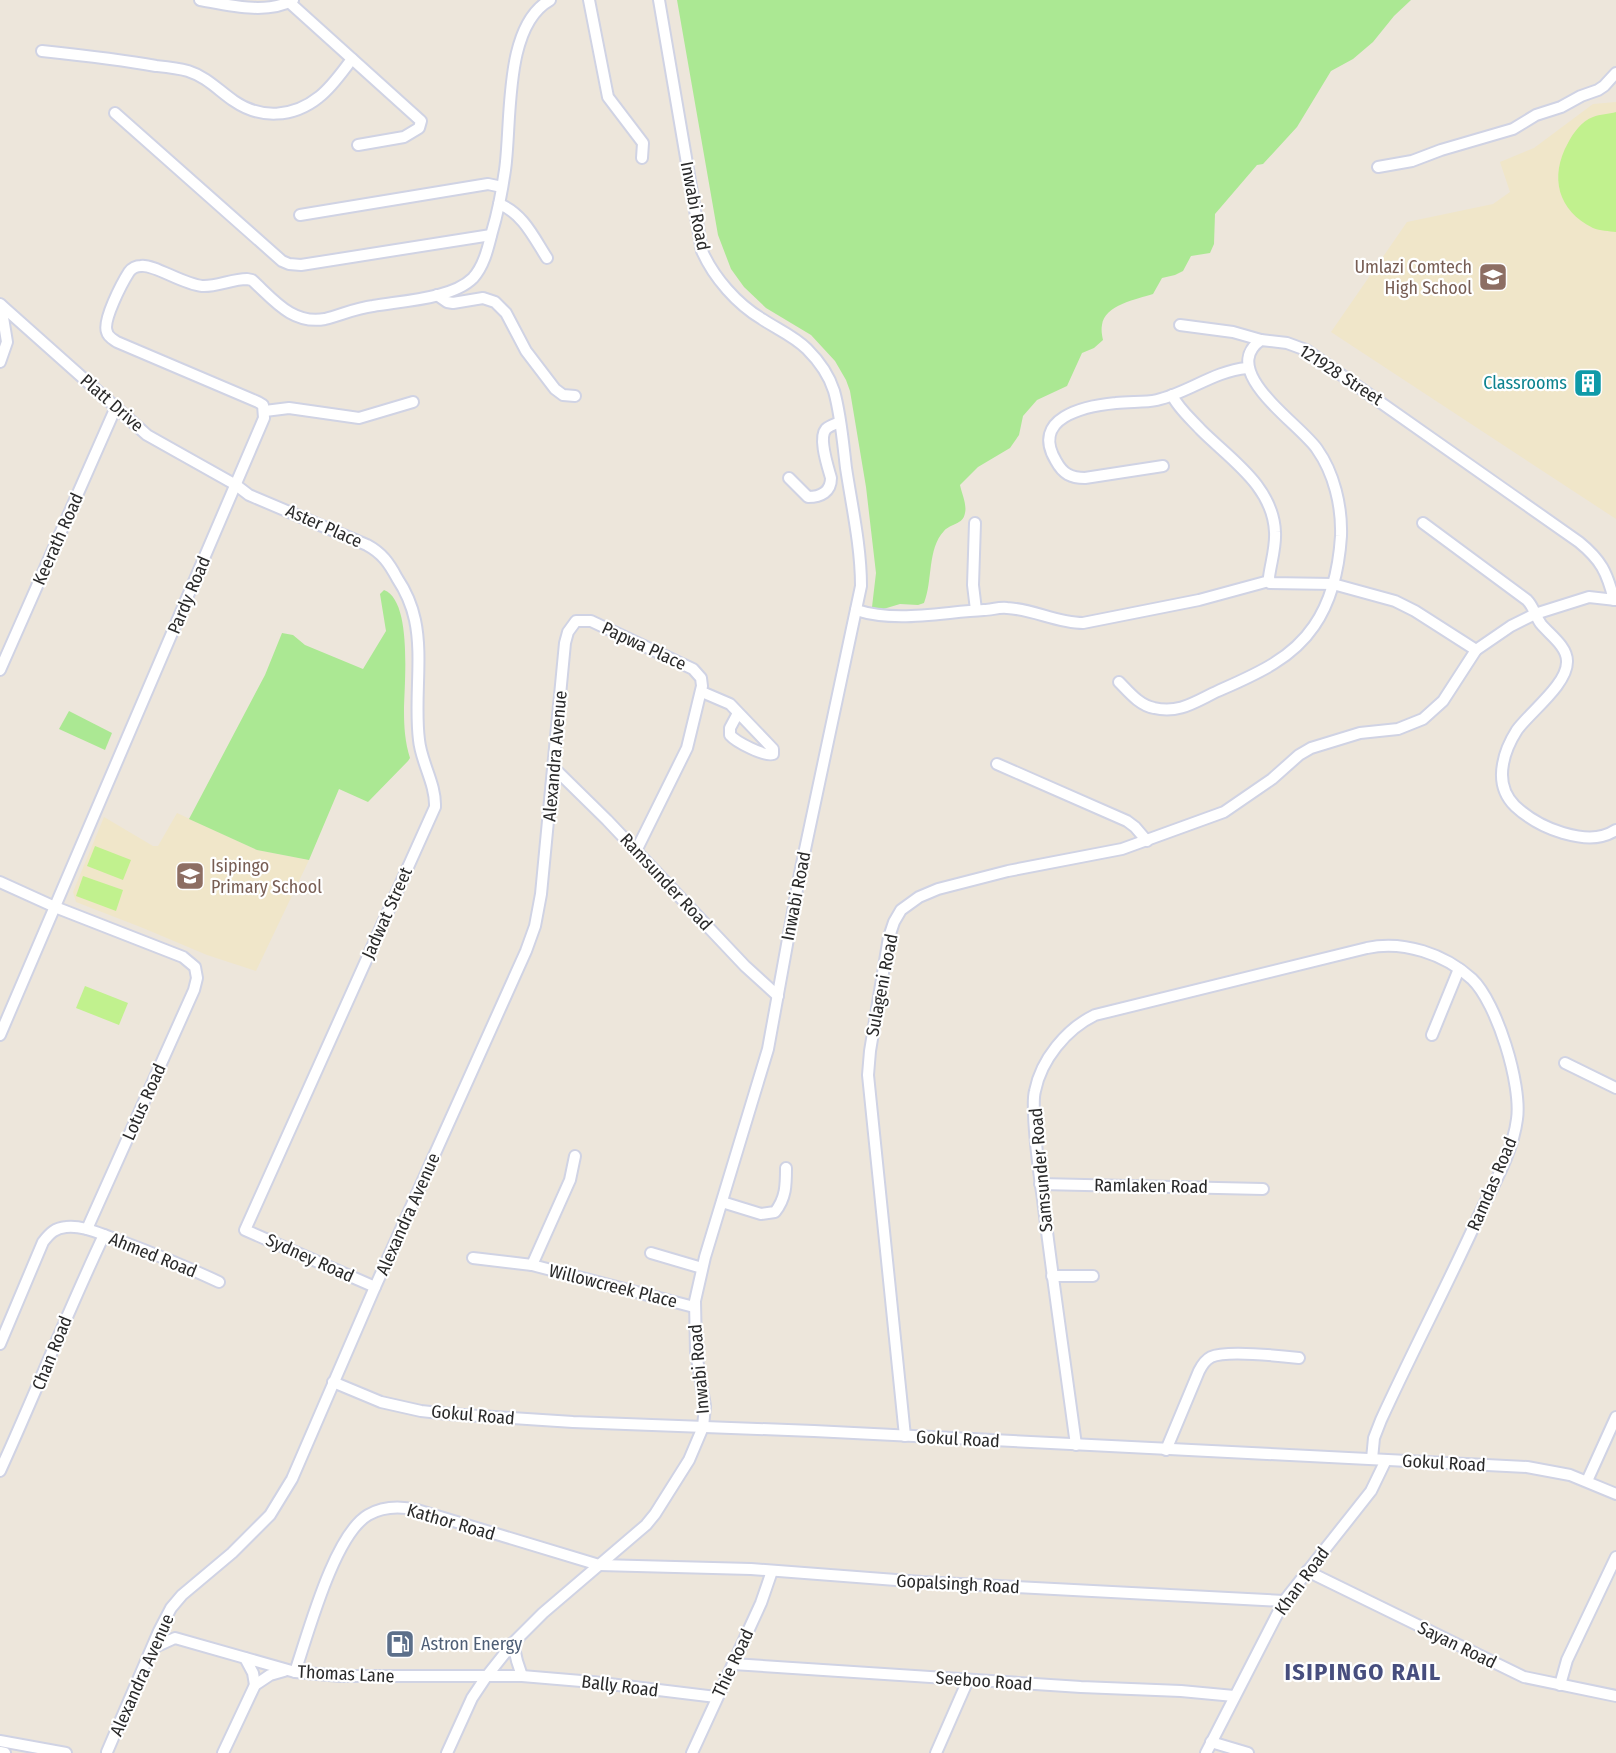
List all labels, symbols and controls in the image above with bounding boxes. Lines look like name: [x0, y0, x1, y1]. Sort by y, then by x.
street label: Inwabi Road: [676, 160, 714, 252]
place label: Umlazi Comtech High School: [1354, 256, 1472, 299]
school or university icon: Umlazi Comtech High School: [1477, 261, 1509, 293]
street label: 121928 Street: [1295, 340, 1387, 410]
building icon: Classrooms: [1572, 367, 1604, 399]
street label: Platt Drive: [76, 369, 148, 437]
place label: Classrooms: [1483, 372, 1567, 394]
street label: Keerath Road: [28, 490, 88, 588]
street label: Aster Place: [282, 499, 366, 553]
street label: Pardy Road: [163, 553, 215, 637]
street label: Papwa Place: [598, 617, 690, 675]
street label: Alexandra Avenue: [538, 690, 572, 822]
street label: Ramsunder Road: [615, 829, 717, 935]
street label: Inwabi Road: [777, 850, 815, 942]
place label: Isipingo Primary School: [211, 855, 322, 898]
school or university icon: Isipingo Primary School: [174, 860, 206, 892]
street label: Jadwat Street: [357, 864, 417, 962]
street label: Sulageni Road: [861, 932, 903, 1038]
street label: Lotus Road: [117, 1060, 171, 1144]
street label: Samsunder Road: [1025, 1107, 1057, 1233]
street label: Ramdas Road: [1462, 1134, 1522, 1234]
street label: Alexandra Avenue: [371, 1149, 445, 1278]
street label: Ramlaken Road: [1094, 1174, 1208, 1198]
street label: Ahmed Road: [106, 1227, 200, 1283]
street label: Sydney Road: [262, 1229, 358, 1287]
street label: Willowcreek Place: [547, 1259, 680, 1313]
street label: Chan Road: [27, 1313, 77, 1393]
street label: Inwabi Road: [684, 1323, 714, 1415]
street label: Gokul Road: [430, 1400, 516, 1430]
street label: Gokul Road: [916, 1426, 1000, 1452]
street label: Gokul Road: [1402, 1450, 1486, 1476]
street label: Kathor Road: [404, 1499, 498, 1545]
street label: Khan Road: [1270, 1543, 1334, 1619]
street label: Gopalsingh Road: [896, 1570, 1020, 1598]
street label: Alexandra Avenue: [105, 1610, 179, 1739]
street label: Sayan Road: [1414, 1616, 1500, 1674]
street label: Thie Road: [708, 1625, 758, 1701]
fuel station icon: Astron Energy: [384, 1628, 416, 1660]
place label: Astron Energy: [421, 1633, 522, 1655]
district label: ISIPINGO RAIL: [1284, 1658, 1442, 1686]
street label: Thomas Lane: [297, 1660, 395, 1688]
street label: Seeboo Road: [935, 1667, 1033, 1695]
street label: Bally Road: [580, 1670, 660, 1702]

